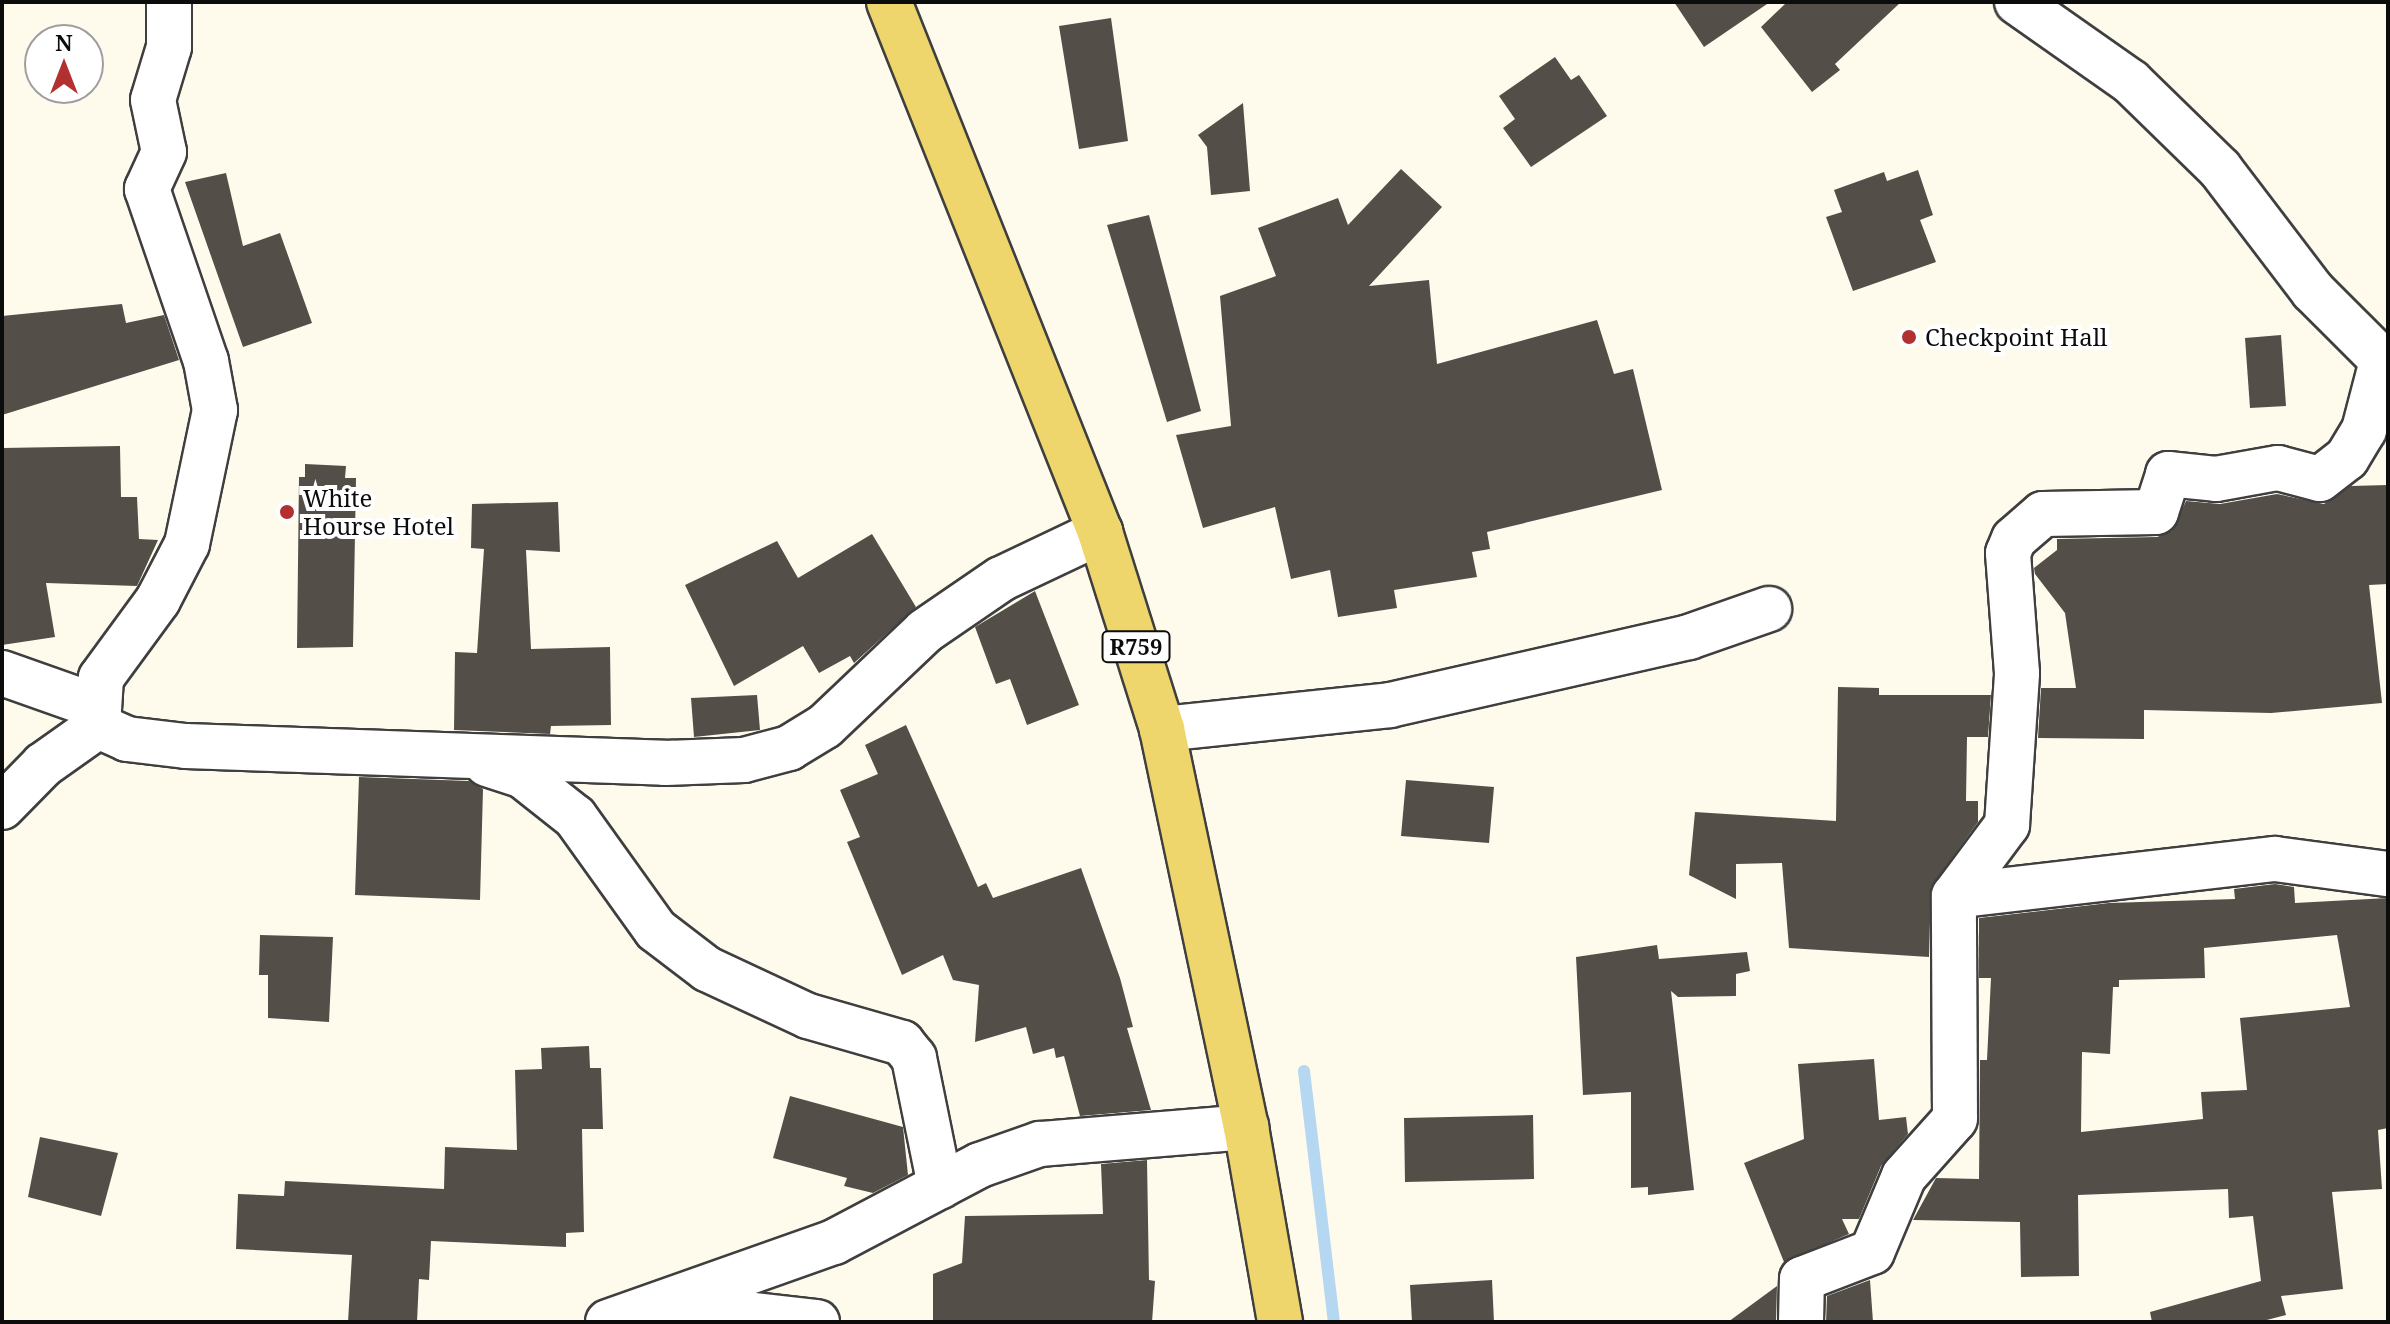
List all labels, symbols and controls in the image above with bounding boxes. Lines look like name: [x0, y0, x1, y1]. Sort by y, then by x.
north arrow: [24, 24, 104, 104]
text: N: [55, 27, 73, 57]
place label: Checkpoint Hall: [1925, 323, 2108, 351]
marker: Checkpoint Hall: [1900, 328, 1918, 346]
place label: White Hourse Hotel: [303, 484, 454, 540]
marker: White Hourse Hotel: [278, 503, 296, 521]
road number: R759: [1100, 629, 1172, 665]

